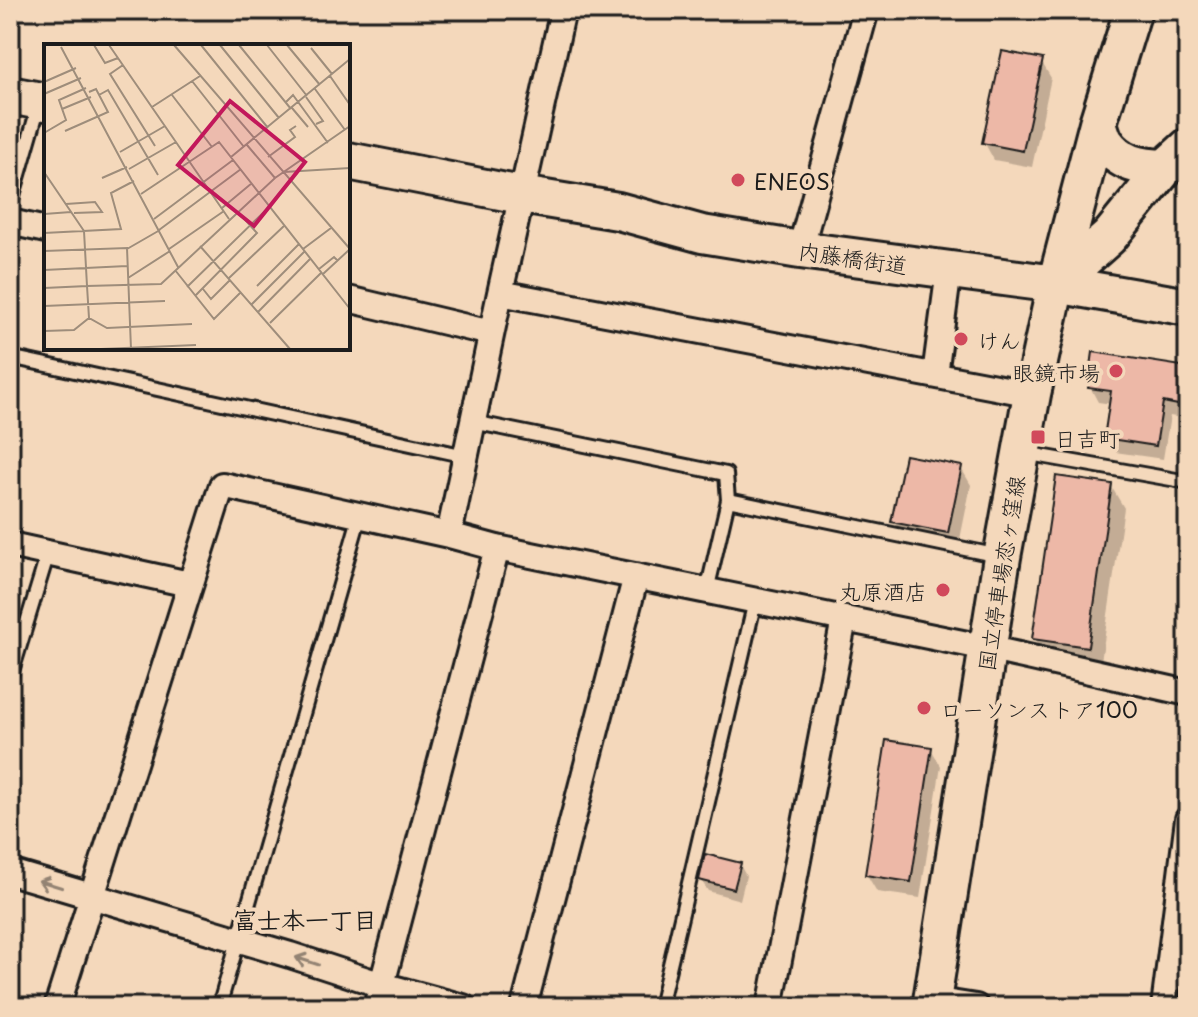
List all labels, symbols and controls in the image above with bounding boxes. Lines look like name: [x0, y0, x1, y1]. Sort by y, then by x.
inset map: [44, 44, 350, 350]
place label: ENEOS: [754, 164, 830, 197]
marker: ENEOS: [729, 171, 747, 189]
street label: 内藤橋街道: [796, 233, 910, 281]
place label: けん: [977, 323, 1021, 356]
marker: けん: [952, 330, 970, 348]
place label: 眼鏡市場: [1012, 355, 1100, 388]
marker: 眼鏡市場: [1107, 362, 1125, 380]
place label: 日吉町: [1054, 421, 1120, 454]
marker: 日吉町: [1029, 428, 1047, 446]
street label: 国立停車場恋ヶ窪線: [968, 473, 1032, 673]
place label: 丸原酒店: [839, 574, 927, 607]
marker: 丸原酒店: [934, 581, 952, 599]
place label: ローソンストア100: [940, 692, 1138, 725]
marker: ローソンストア100: [915, 699, 933, 717]
one-way arrow: [38, 876, 64, 891]
district label: 富士本一丁目: [233, 901, 377, 937]
one-way arrow: [295, 952, 320, 967]

